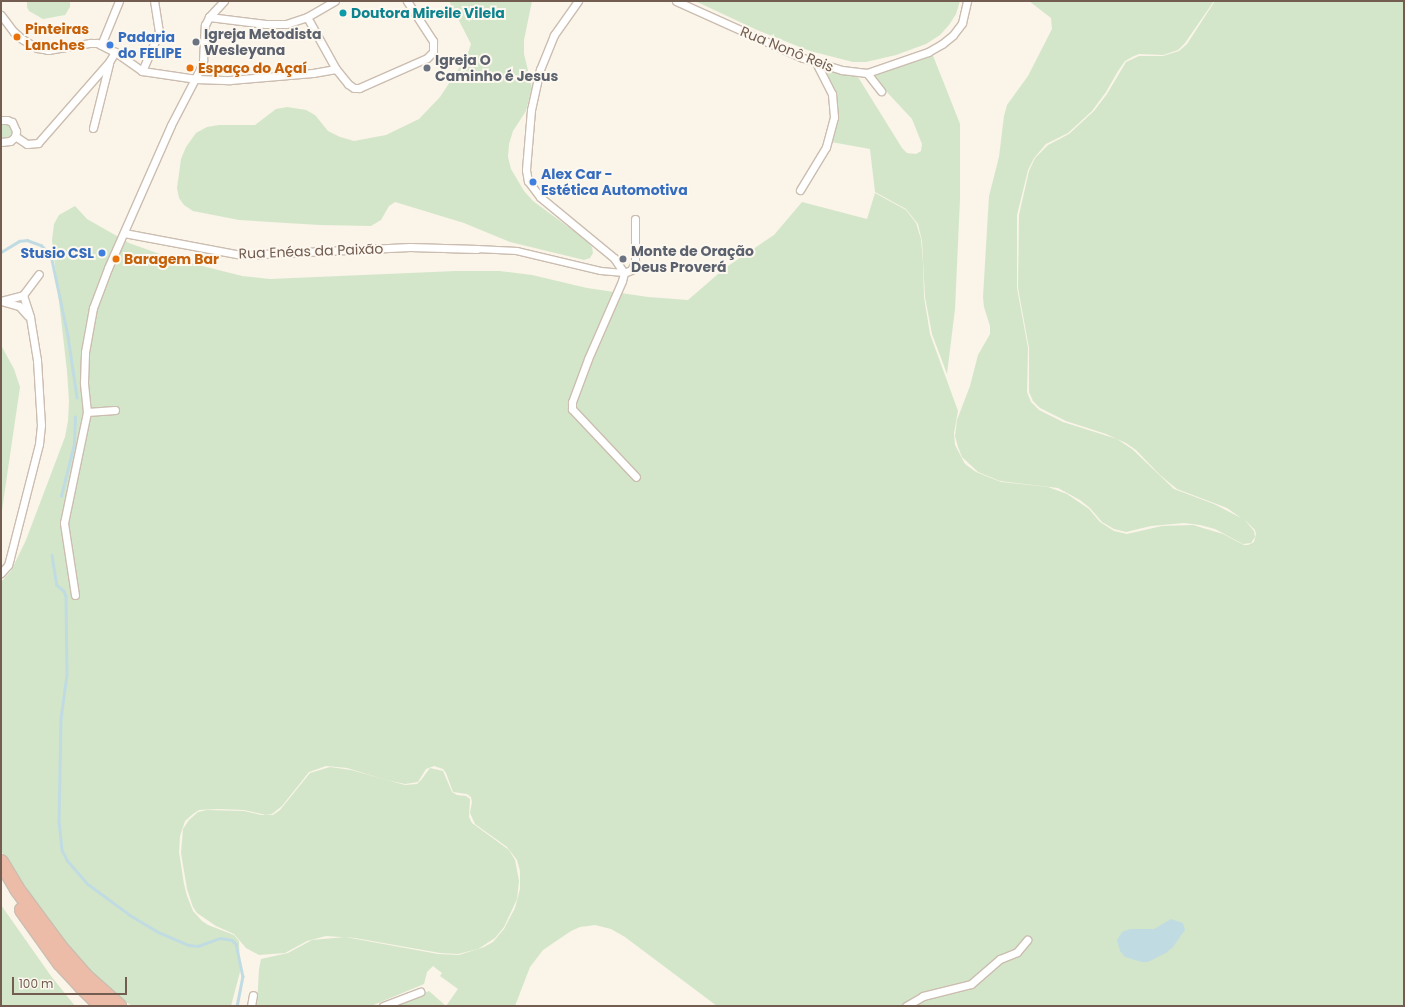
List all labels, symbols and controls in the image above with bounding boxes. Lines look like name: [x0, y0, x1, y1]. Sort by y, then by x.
place label: Doutora Mireile Vilela: [351, 5, 505, 21]
marker: Doutora Mireile Vilela: [338, 8, 348, 18]
place label: Pinteiras Lanches: [25, 21, 89, 54]
street label: Rua Nonô Reis: [738, 23, 836, 75]
place label: Igreja Metodista Wesleyana: [204, 26, 322, 58]
place label: Padaria do FELIPE: [118, 29, 182, 62]
marker: Pinteiras Lanches: [12, 32, 22, 42]
marker: Igreja Metodista Wesleyana: [191, 37, 201, 47]
marker: Padaria do FELIPE: [105, 40, 115, 50]
place label: Igreja O Caminho é Jesus: [435, 52, 558, 84]
place label: Espaço do Açaí: [198, 60, 307, 76]
marker: Espaço do Açaí: [185, 63, 195, 73]
marker: Igreja O Caminho é Jesus: [422, 63, 432, 73]
place label: Alex Car - Estética Automotiva: [541, 166, 688, 198]
marker: Alex Car - Estética Automotiva: [528, 177, 538, 187]
street label: Rua Enéas da Paixão: [238, 240, 384, 262]
place label: Monte de Oração Deus Proverá: [631, 243, 754, 276]
place label: Stusio CSL: [20, 245, 94, 261]
marker: Stusio CSL: [97, 248, 107, 258]
place label: Baragem Bar: [124, 251, 219, 267]
marker: Baragem Bar: [111, 254, 121, 264]
marker: Monte de Oração Deus Proverá: [618, 254, 628, 264]
scale bar: [14, 969, 129, 995]
text: 100 m: [19, 975, 53, 992]

